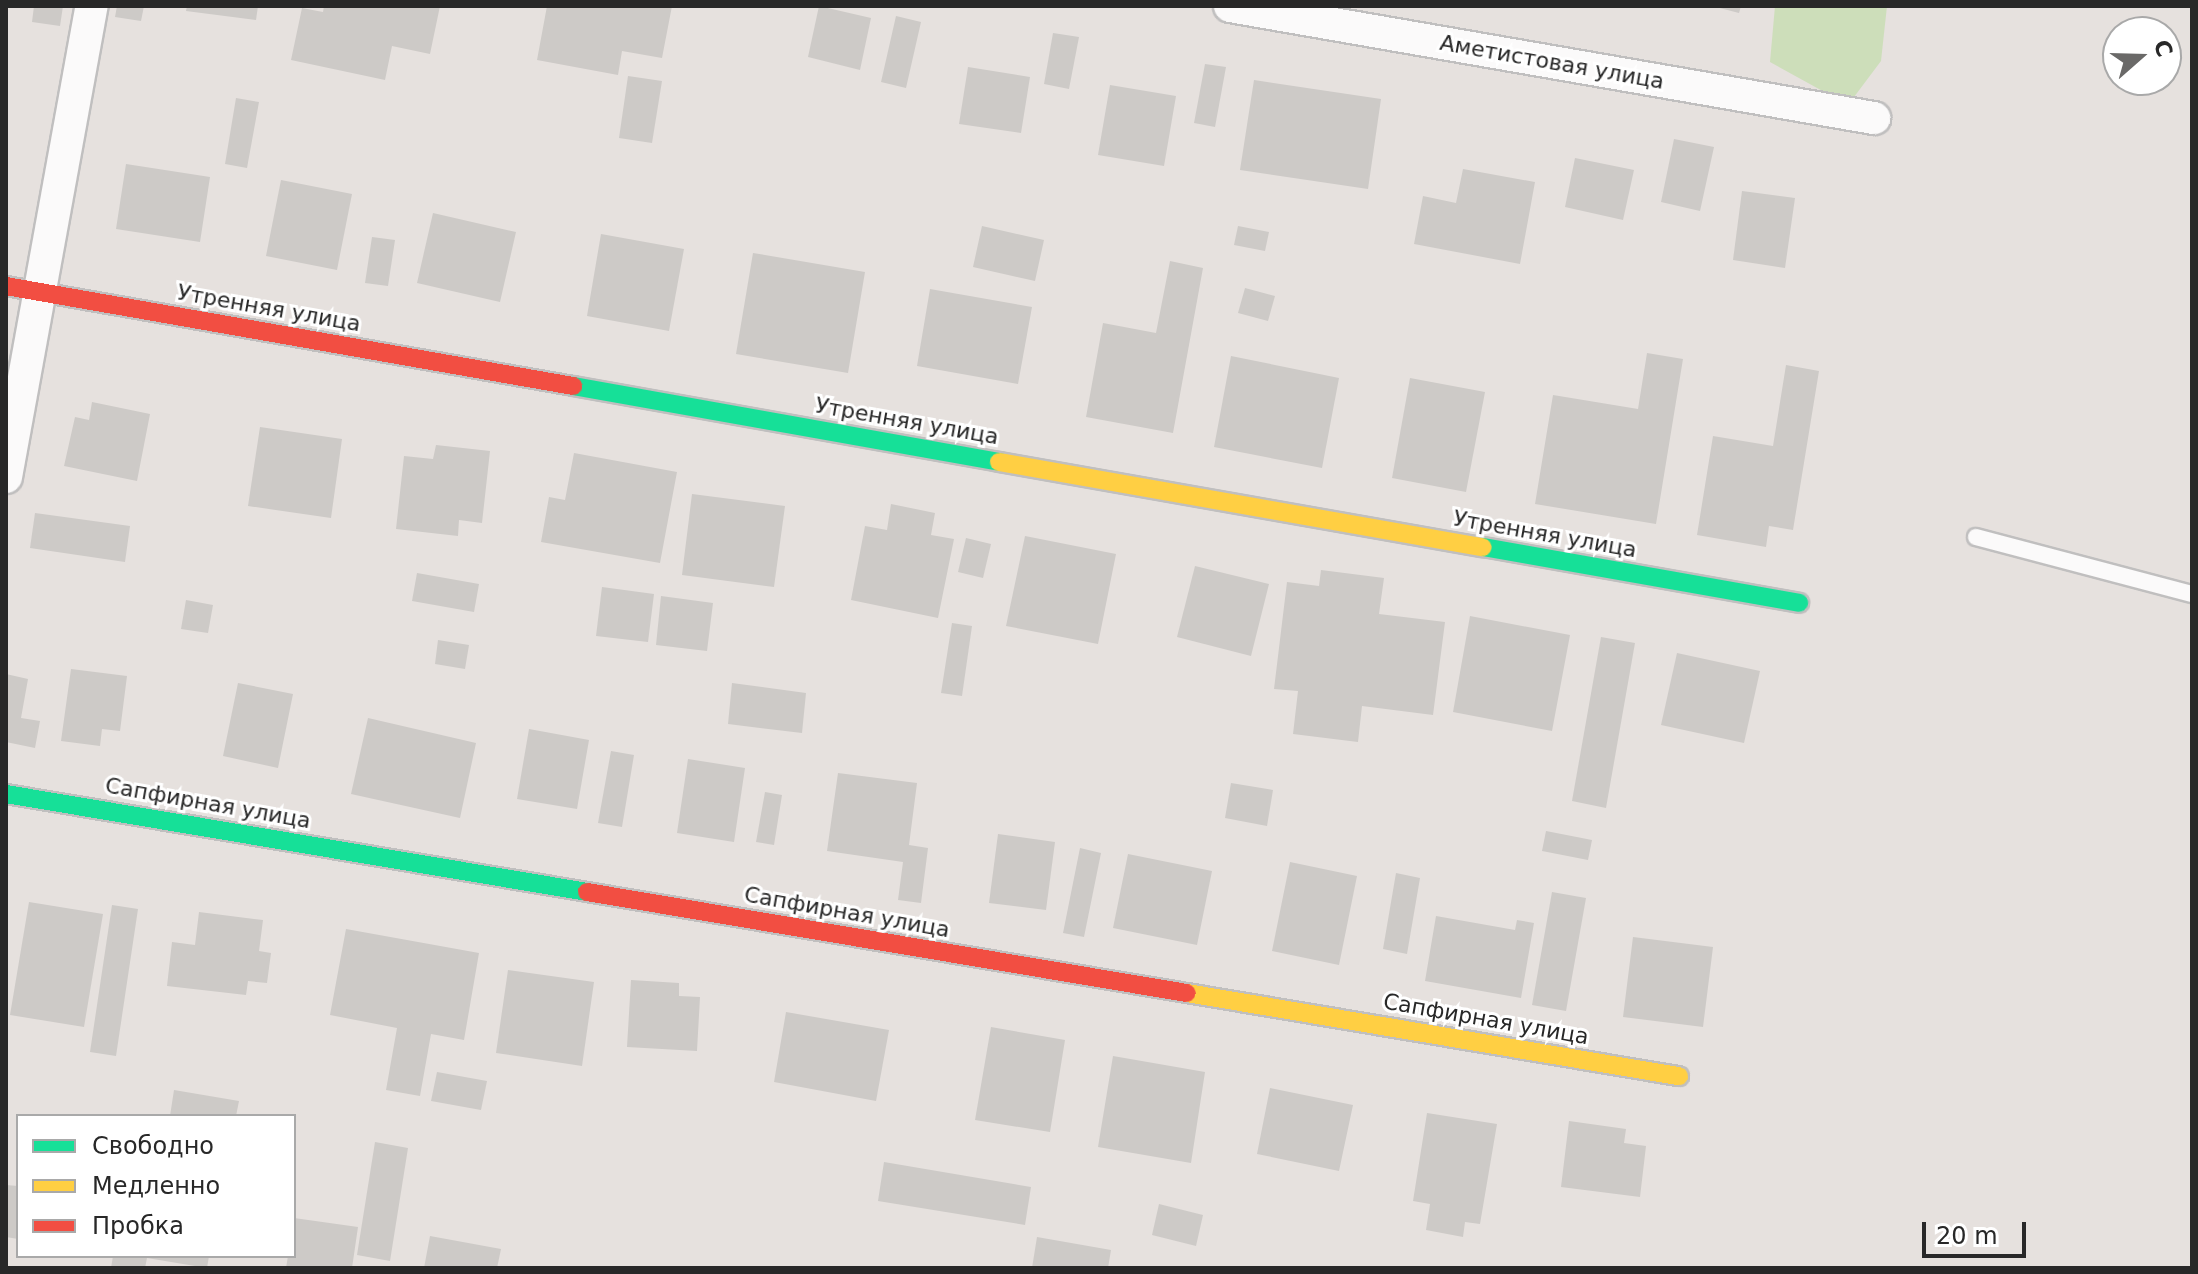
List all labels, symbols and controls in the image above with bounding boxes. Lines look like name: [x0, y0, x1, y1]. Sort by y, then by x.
north arrow: [2102, 16, 2182, 96]
street label: Аметистовая улица: [1438, 29, 1666, 95]
text: С: [2149, 36, 2178, 60]
street label: Утренняя улица: [175, 279, 363, 337]
street label: Утренняя улица: [813, 392, 1001, 450]
street label: Утренняя улица: [1451, 505, 1639, 563]
street label: Сапфирная улица: [103, 772, 313, 834]
street label: Сапфирная улица: [742, 881, 952, 943]
street label: Сапфирная улица: [1381, 988, 1591, 1050]
legend: [16, 1114, 296, 1258]
text: Свободно: [92, 1132, 214, 1160]
text: Медленно: [92, 1172, 220, 1200]
scale bar: [1926, 1206, 2030, 1256]
text: Пробка: [92, 1212, 184, 1240]
text: 20 m: [1936, 1222, 1998, 1250]

